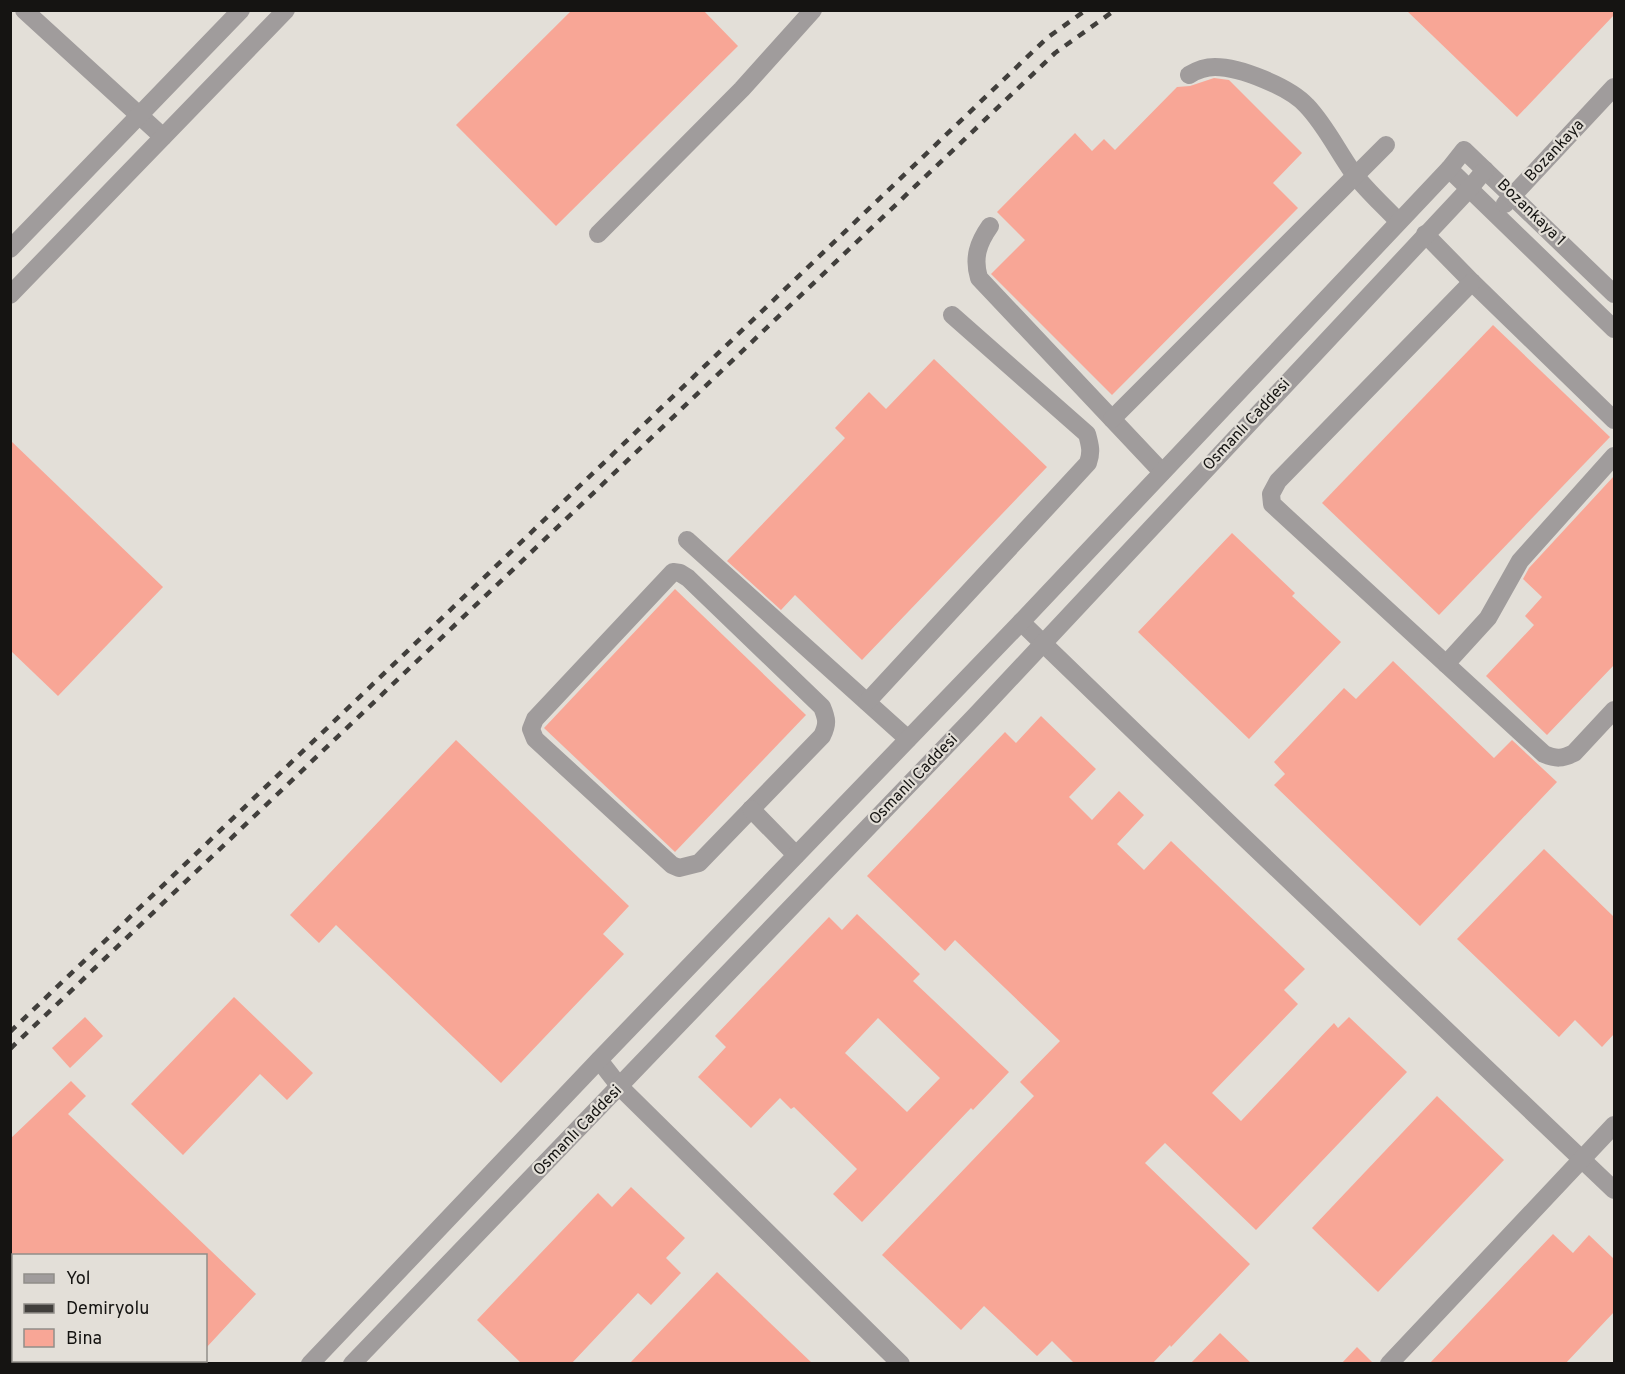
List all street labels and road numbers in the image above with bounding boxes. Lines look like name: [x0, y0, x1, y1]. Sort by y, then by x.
street label: Bozankaya: [1521, 116, 1589, 186]
street label: Bozankaya 1: [1492, 175, 1570, 251]
street label: Osmanlı Caddesi: [1199, 375, 1295, 475]
street label: Osmanlı Caddesi: [865, 730, 963, 830]
street label: Osmanlı Caddesi: [529, 1081, 627, 1181]

